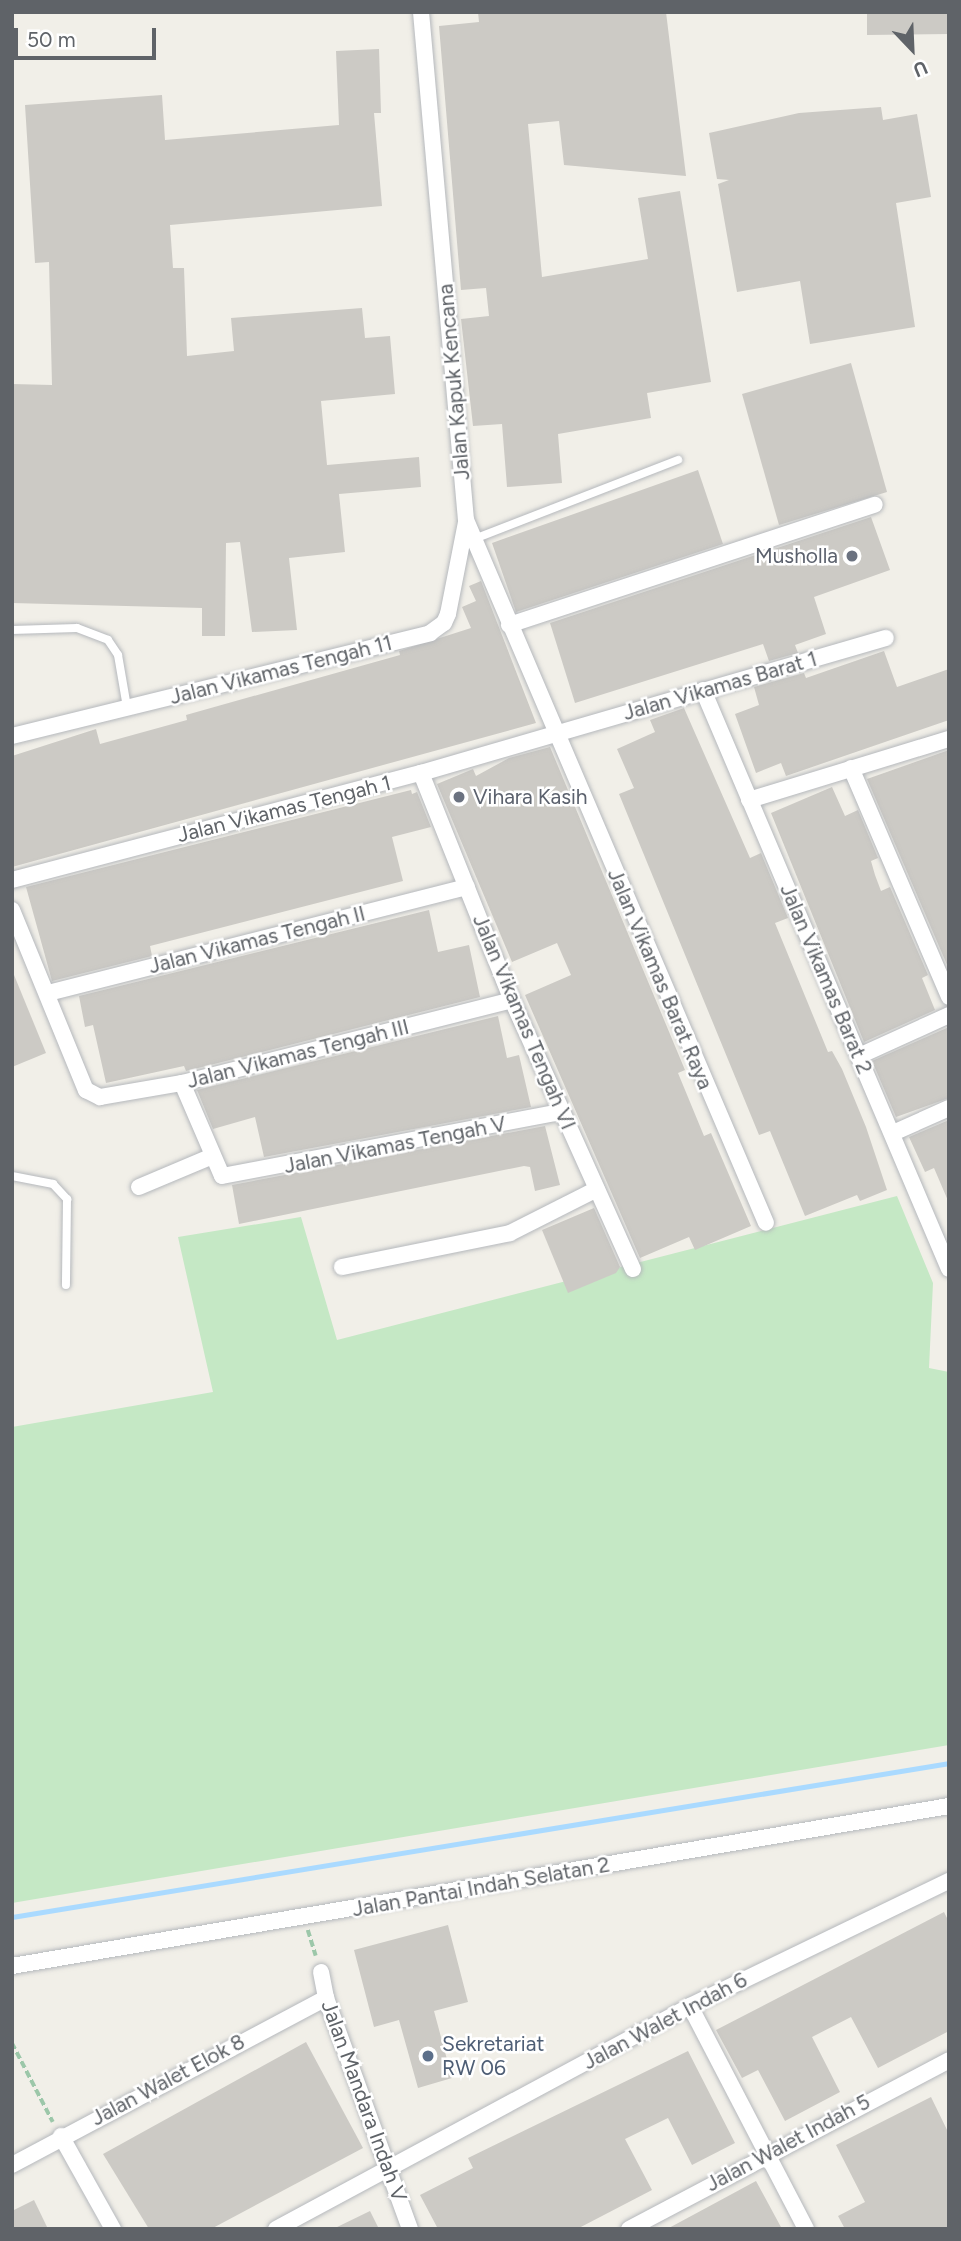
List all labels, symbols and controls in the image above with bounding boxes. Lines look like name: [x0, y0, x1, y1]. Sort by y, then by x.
scale bar: [18, 14, 159, 58]
north arrow: [877, 14, 947, 84]
text: 50 m: [27, 27, 76, 52]
text: U: [910, 56, 931, 82]
street label: Jalan Kapuk Kencana: [433, 283, 475, 481]
place label: Musholla: [755, 543, 838, 569]
marker: Musholla: [844, 548, 860, 564]
street label: Jalan Vikamas Tengah 11: [167, 630, 395, 710]
street label: Jalan Vikamas Barat 1: [620, 646, 820, 726]
street label: Jalan Vikamas Tengah 1: [174, 770, 394, 848]
place label: Vihara Kasih: [473, 784, 588, 810]
marker: Vihara Kasih: [451, 789, 467, 805]
street label: Jalan Vikamas Barat Raya: [602, 865, 718, 1093]
street label: Jalan Vikamas Barat 2: [775, 880, 877, 1078]
street label: Jalan Vikamas Tengah II: [146, 901, 368, 979]
street label: Jalan Vikamas Tengah VI: [467, 911, 581, 1133]
street label: Jalan Vikamas Tengah III: [184, 1014, 412, 1094]
street label: Jalan Vikamas Tengah V: [282, 1111, 508, 1179]
street label: Jalan Pantai Indah Selatan 2: [350, 1852, 612, 1922]
street label: Jalan Walet Indah 6: [579, 1967, 751, 2075]
street label: Jalan Mandara Indah V: [316, 1997, 412, 2205]
street label: Jalan Walet Elok 8: [87, 2029, 249, 2131]
place label: Sekretariat RW 06: [442, 2031, 544, 2081]
marker: Sekretariat RW 06: [420, 2048, 436, 2064]
street label: Jalan Walet Indah 5: [702, 2089, 874, 2197]

